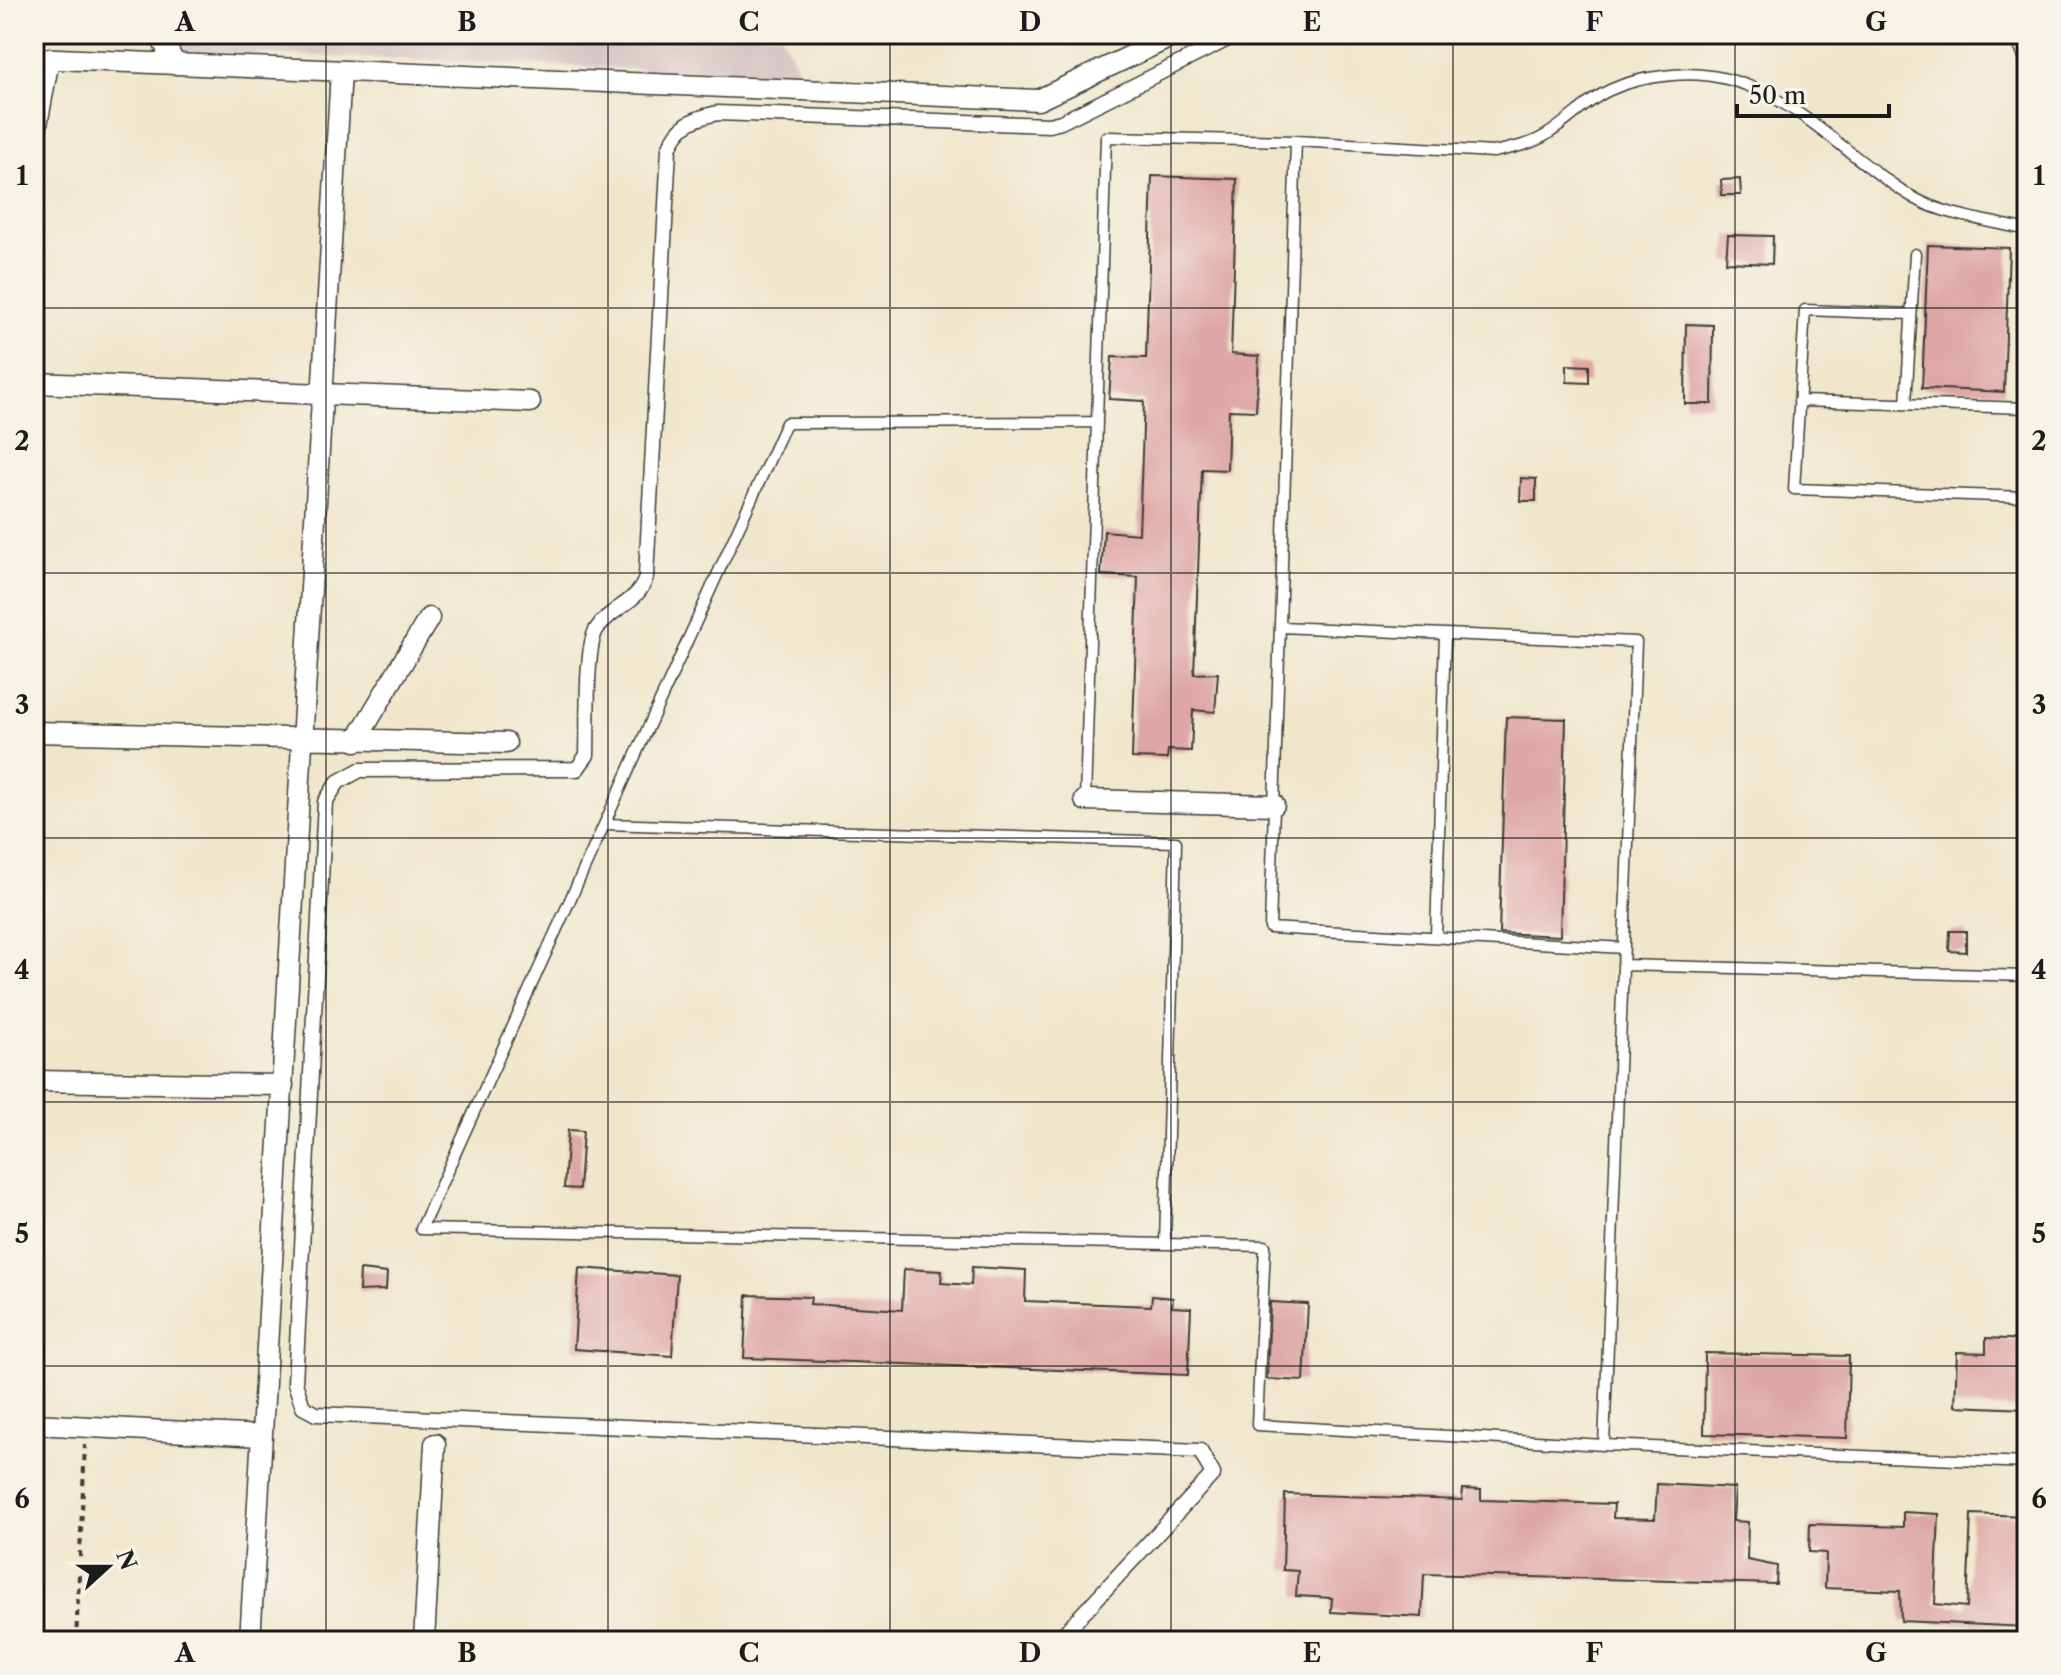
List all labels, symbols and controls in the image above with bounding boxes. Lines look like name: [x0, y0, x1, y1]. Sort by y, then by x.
text: A: [174, 6, 196, 38]
text: B: [457, 6, 477, 38]
text: C: [739, 6, 759, 38]
text: D: [1019, 6, 1041, 38]
text: E: [1303, 6, 1321, 38]
text: F: [1585, 6, 1603, 38]
text: G: [1865, 6, 1887, 38]
scale bar: [1737, 68, 1889, 118]
text: 50 m: [1749, 81, 1806, 110]
text: 1: [16, 160, 28, 192]
text: 1: [2033, 160, 2045, 192]
text: 2: [14, 425, 30, 457]
text: 2: [2031, 425, 2047, 457]
text: 3: [15, 689, 29, 721]
text: 3: [2032, 689, 2046, 721]
text: 4: [14, 954, 30, 986]
text: 4: [2031, 954, 2047, 986]
text: 5: [15, 1218, 29, 1250]
text: 5: [2032, 1218, 2046, 1250]
text: 6: [14, 1483, 30, 1515]
text: 6: [2031, 1483, 2047, 1515]
north arrow: [68, 1527, 148, 1607]
text: N: [110, 1546, 142, 1574]
text: A: [174, 1637, 196, 1669]
text: B: [457, 1637, 477, 1669]
text: C: [739, 1637, 759, 1669]
text: D: [1019, 1637, 1041, 1669]
text: E: [1303, 1637, 1321, 1669]
text: F: [1585, 1637, 1603, 1669]
text: G: [1865, 1637, 1887, 1669]

